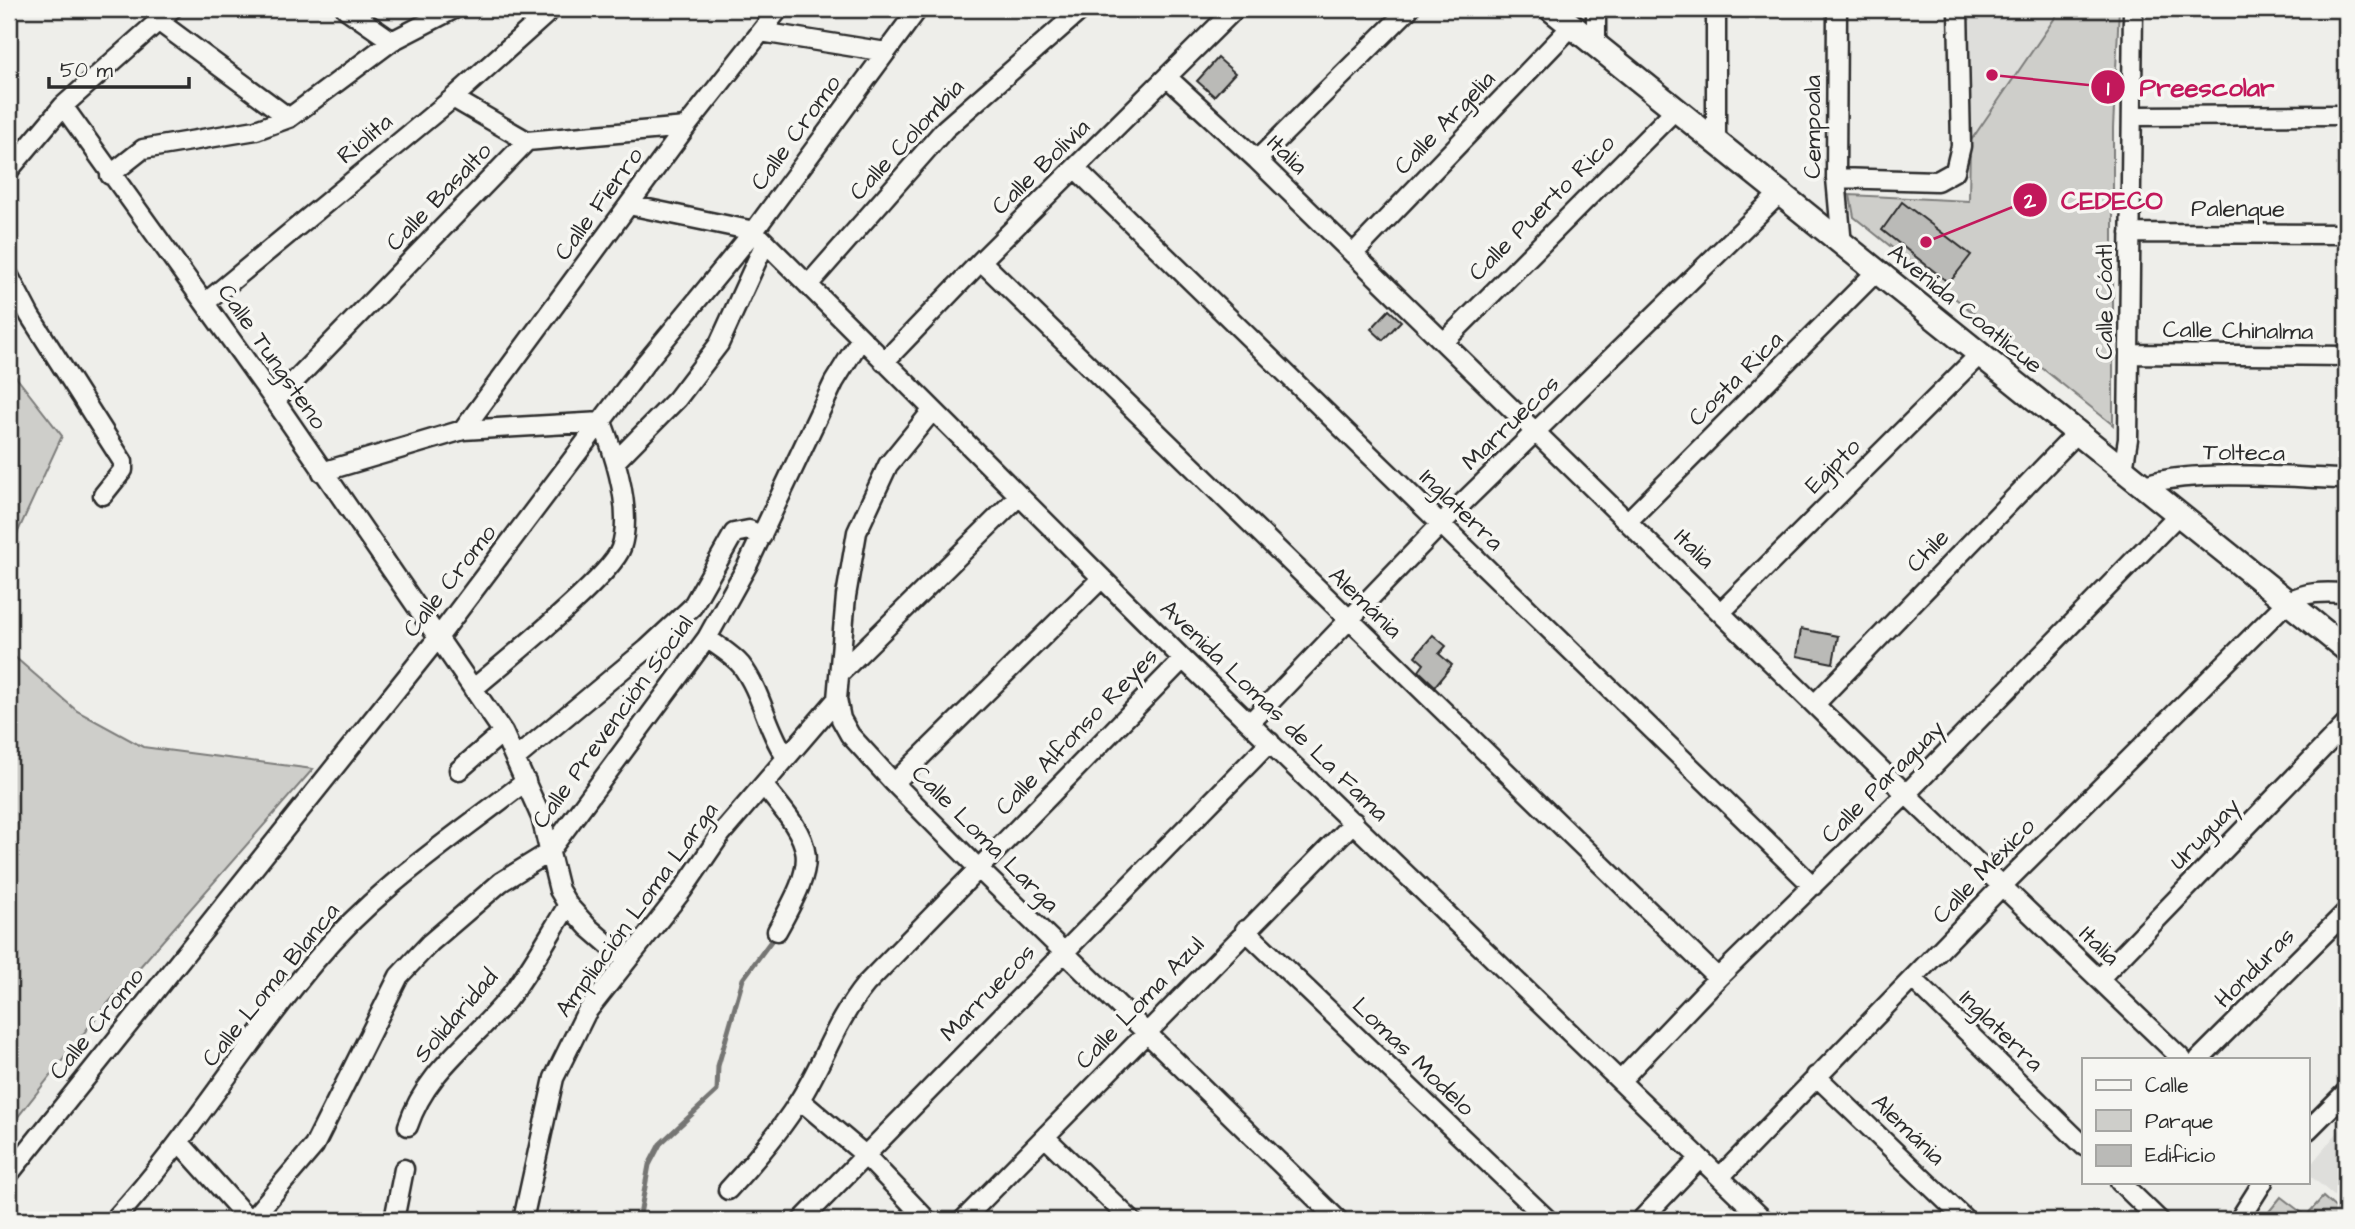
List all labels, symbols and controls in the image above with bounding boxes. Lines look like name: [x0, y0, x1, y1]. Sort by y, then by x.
scale bar: [49, 46, 189, 90]
text: 50 m: [60, 56, 114, 85]
street label: Calle Argelia: [1387, 63, 1504, 183]
callout: Preescolar: [2091, 64, 2289, 111]
street label: Calle Cromo: [742, 68, 850, 198]
text: Preescolar: [2140, 70, 2275, 106]
street label: Calle Colombia: [842, 72, 972, 208]
text: 1: [2107, 74, 2110, 103]
street label: Cempoala: [1796, 75, 1830, 179]
street label: Riolita: [330, 106, 400, 172]
street label: Calle Bolivia: [984, 111, 1098, 223]
street label: Italia: [1259, 127, 1315, 183]
street label: Calle Puerto Rico: [1461, 127, 1623, 289]
street label: Calle Basalto: [378, 135, 500, 259]
street label: Calle Fierro: [546, 140, 652, 268]
callout: CEDECO: [2012, 177, 2177, 224]
text: CEDECO: [2061, 183, 2164, 219]
text: 2: [2023, 187, 2037, 216]
street label: Palenque: [2191, 192, 2285, 226]
street label: Avenida Coatlicue: [1880, 236, 2050, 382]
street label: Calle Cóatl: [2088, 244, 2122, 360]
street label: Calle Tungsteno: [208, 277, 335, 438]
street label: Calle Chinalma: [2162, 313, 2314, 349]
street label: Costa Rica: [1681, 324, 1791, 434]
street label: Marruecos: [1454, 368, 1568, 478]
street label: Egipto: [1797, 430, 1870, 502]
street label: Tolteca: [2203, 435, 2285, 471]
street label: Inglaterra: [1411, 461, 1511, 560]
street label: Calle Cromo: [395, 517, 505, 645]
street label: Italia: [1666, 521, 1722, 577]
street label: Chile: [1899, 521, 1957, 581]
street label: Alemánia: [1321, 559, 1409, 647]
street label: Avenida Lomas de La Fama: [1152, 592, 1396, 830]
street label: Calle Prevención Social: [524, 608, 702, 836]
street label: Calle Alfonso Reyes: [988, 640, 1167, 824]
street label: Calle Paraguay: [1814, 713, 1953, 852]
street label: Calle Loma Larga: [903, 757, 1067, 921]
street label: Uruguay: [2162, 790, 2249, 878]
street label: Ampliación Loma Larga: [547, 796, 727, 1025]
street label: Calle México: [1925, 810, 2044, 932]
street label: Calle Loma Blanca: [194, 896, 348, 1074]
street label: Italia: [2071, 918, 2127, 974]
street label: Honduras: [2207, 920, 2303, 1016]
street label: Calle Loma Azul: [1068, 929, 1212, 1077]
street label: Marruecos: [933, 936, 1043, 1050]
street label: Calle Cromo: [41, 960, 153, 1087]
street label: Solidaridad: [406, 962, 506, 1070]
street label: Inglaterra: [1951, 982, 2051, 1081]
street label: Lomas Modelo: [1344, 990, 1482, 1125]
legend: [2082, 1058, 2310, 1184]
text: Calle: [2145, 1071, 2189, 1100]
street label: Alemánia: [1864, 1086, 1952, 1174]
text: Parque: [2145, 1107, 2213, 1136]
text: Edificio: [2145, 1141, 2215, 1170]

